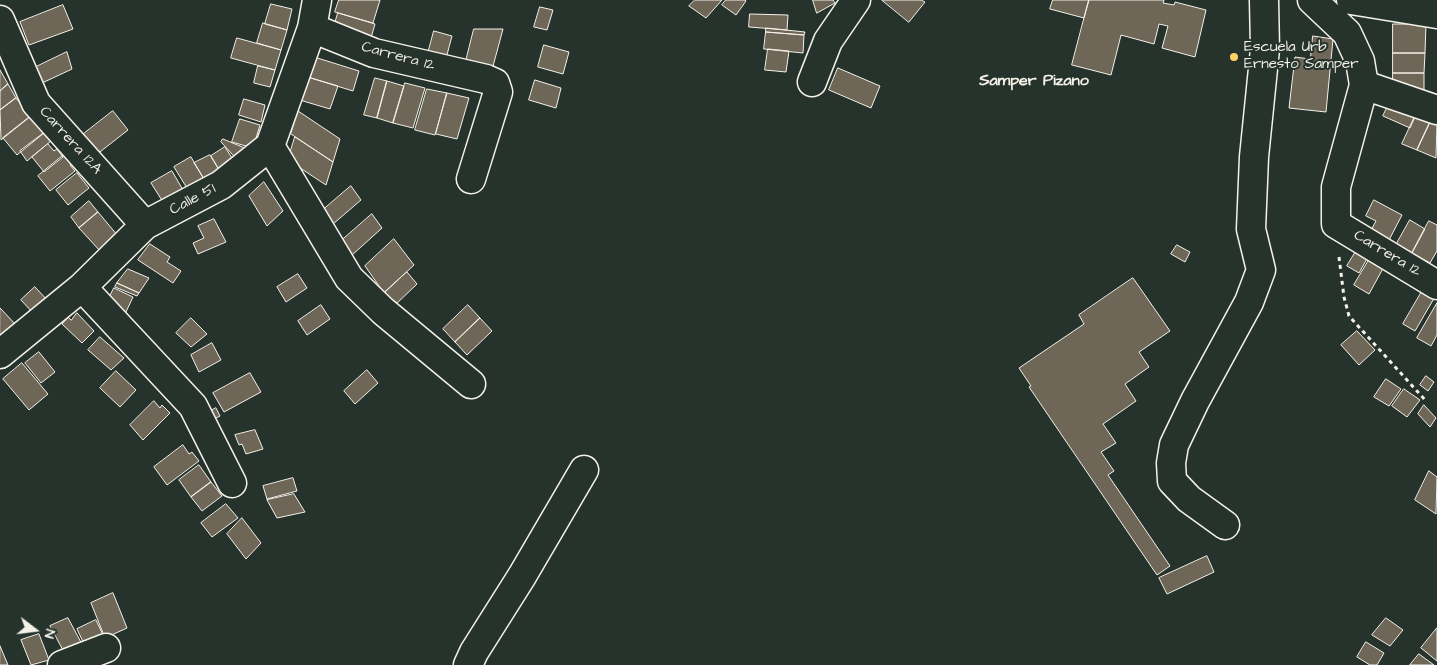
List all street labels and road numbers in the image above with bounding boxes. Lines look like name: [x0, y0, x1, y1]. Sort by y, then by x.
street label: Carrera 12: [359, 39, 437, 75]
street label: Carrera 12A: [35, 103, 105, 179]
street label: Calle 51: [167, 180, 219, 220]
street label: Carrera 12: [1350, 227, 1424, 281]

